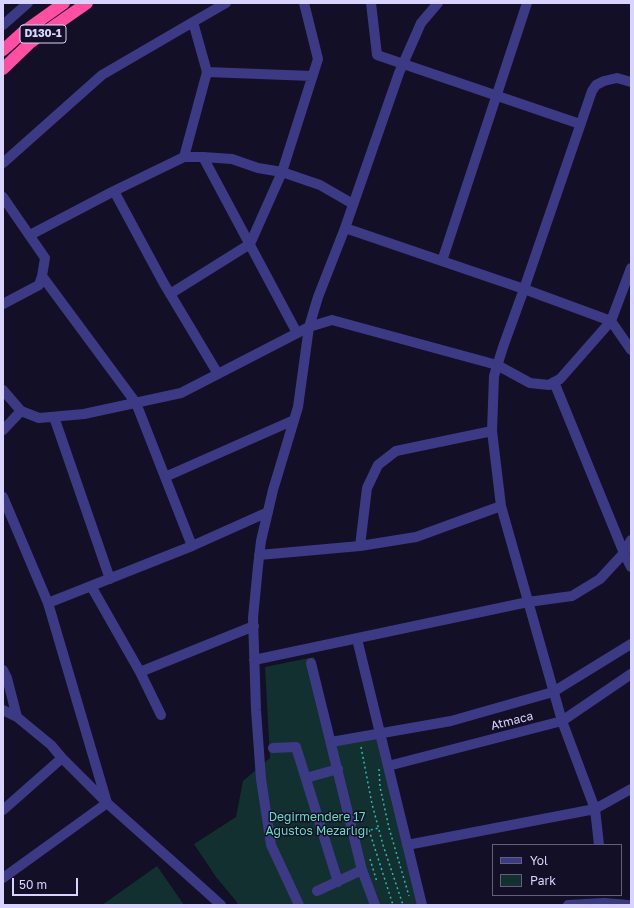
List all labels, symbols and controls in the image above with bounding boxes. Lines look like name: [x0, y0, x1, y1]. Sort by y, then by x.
road number: D130-1: [20, 25, 66, 43]
street label: Atmaca: [489, 709, 535, 733]
park label: Değirmendere 17 Ağustos Mezarlığı: [266, 810, 368, 838]
legend: [492, 844, 622, 896]
text: Yol: [530, 853, 548, 868]
scale bar: [14, 870, 80, 896]
text: Park: [530, 873, 556, 888]
text: 50 m: [19, 877, 47, 892]

